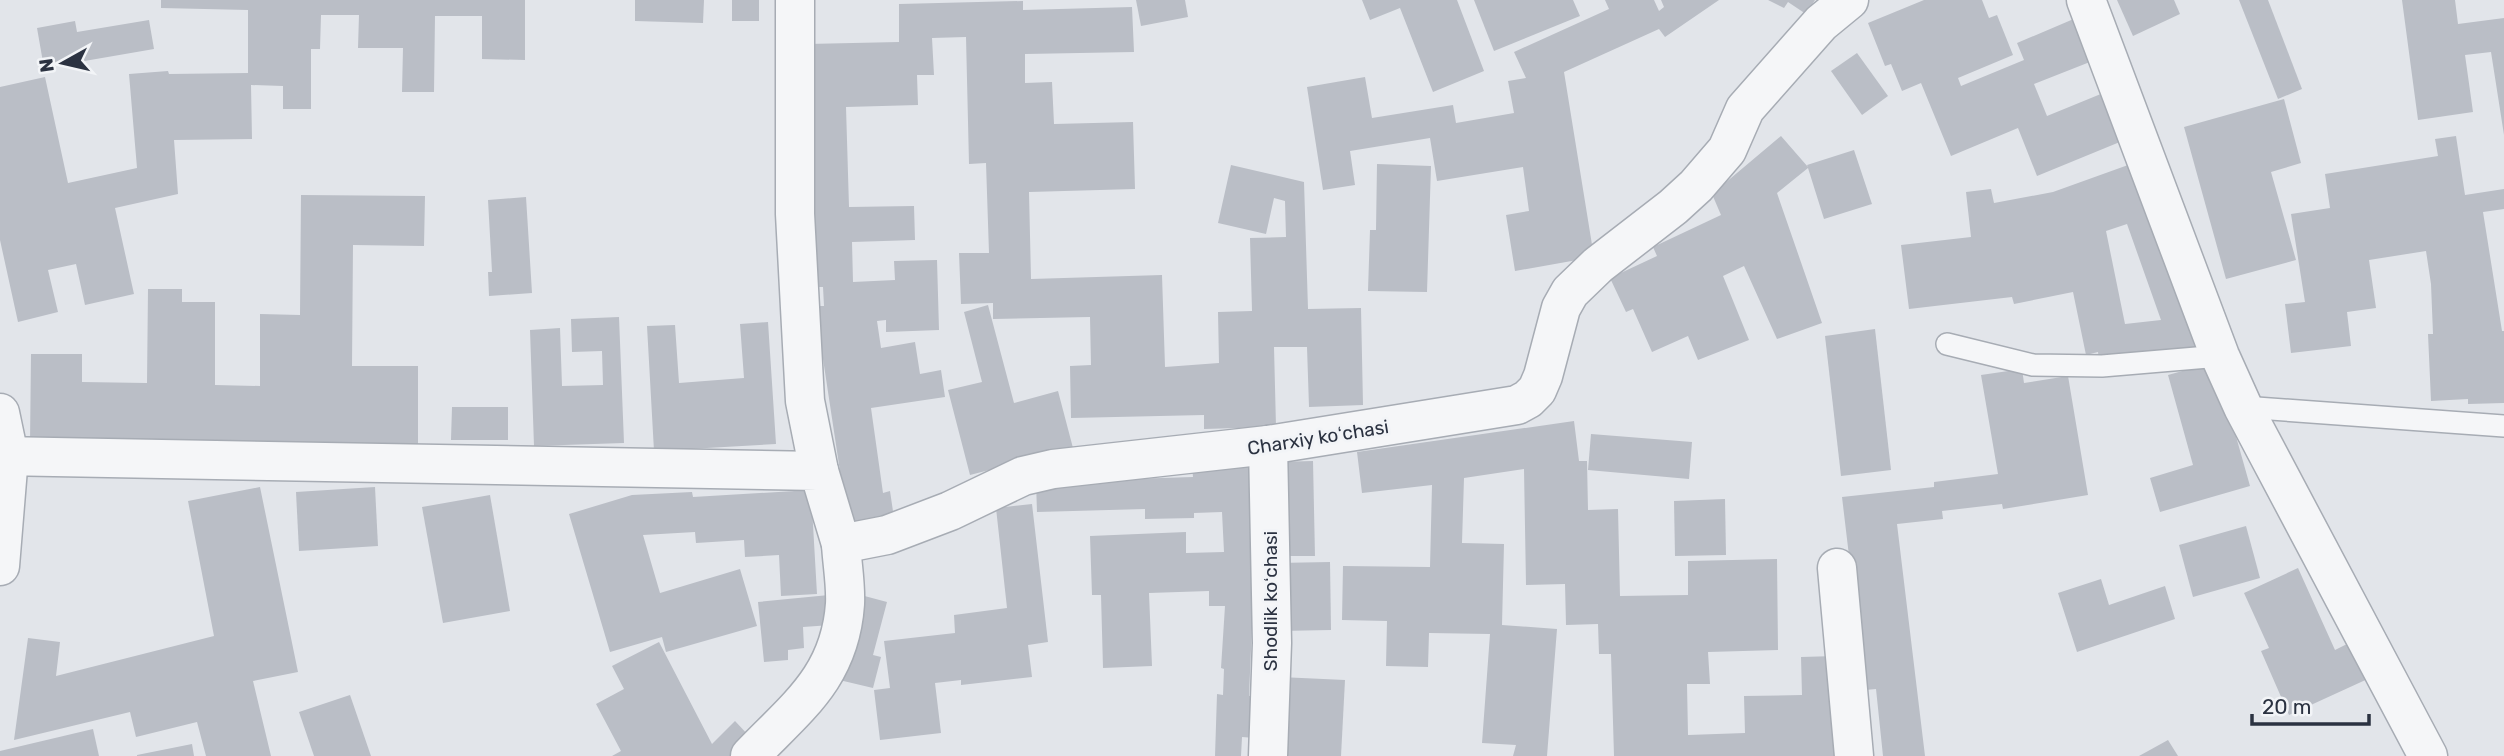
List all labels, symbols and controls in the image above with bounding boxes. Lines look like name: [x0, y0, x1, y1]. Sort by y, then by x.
north arrow: [28, 28, 98, 98]
text: N: [34, 57, 59, 74]
street label: Charxiy koʻchasi: [1246, 415, 1390, 460]
street label: Shodlik koʻchasi: [1259, 531, 1282, 671]
scale bar: [2252, 682, 2369, 726]
text: 20 m: [2262, 694, 2311, 719]

